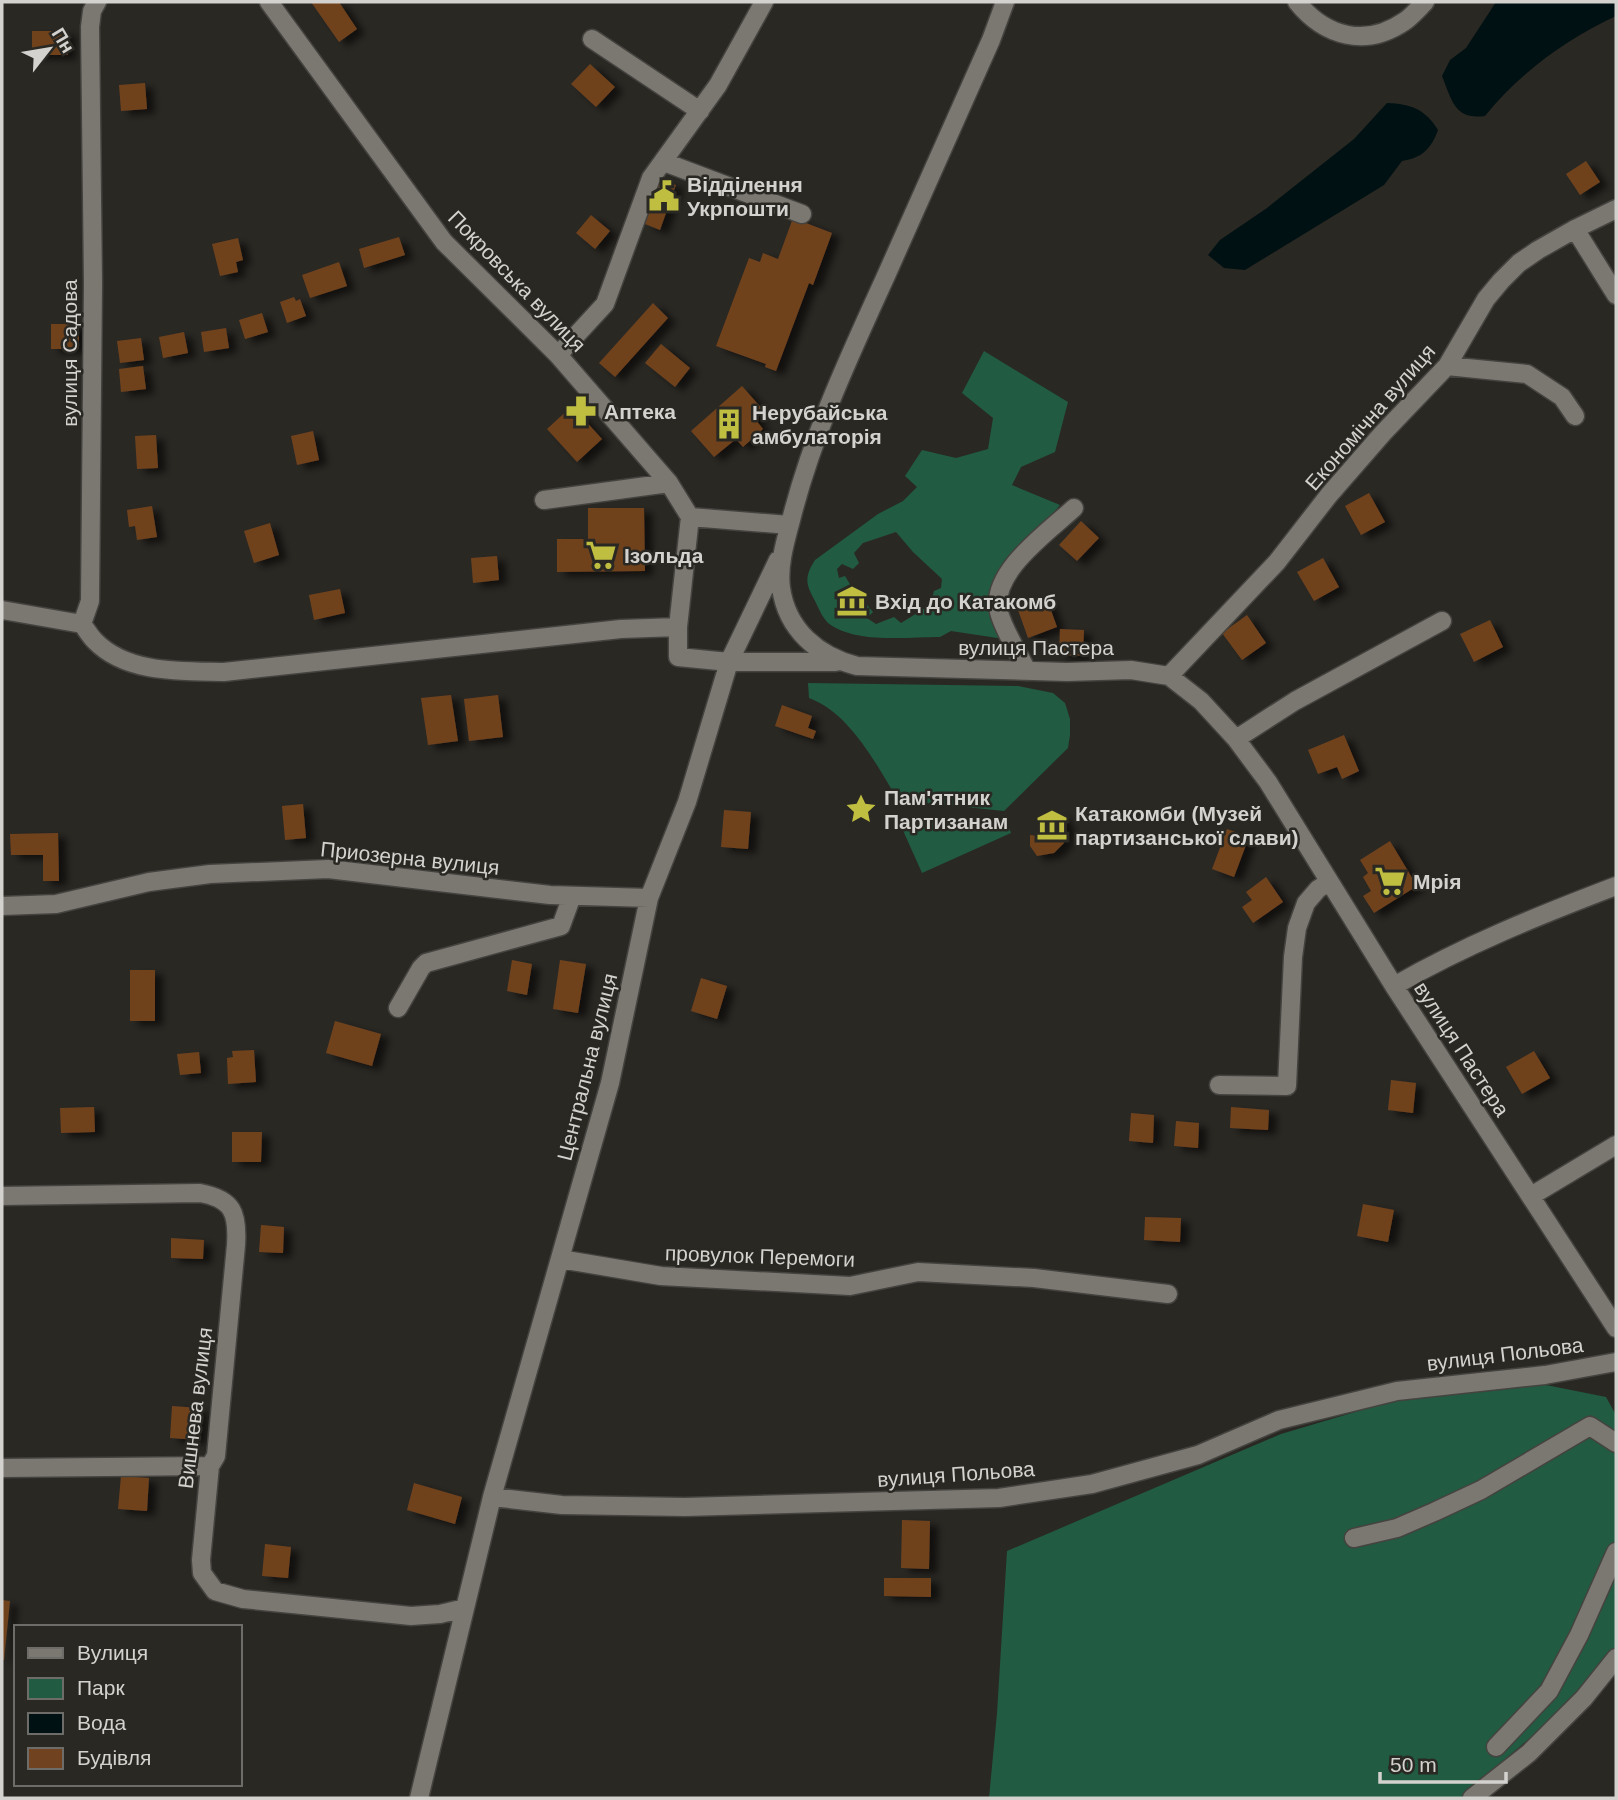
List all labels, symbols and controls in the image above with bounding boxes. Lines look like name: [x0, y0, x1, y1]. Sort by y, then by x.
north arrow: [14, 14, 84, 84]
text: Пн: [48, 24, 79, 57]
place label: Відділення Укрпошти: [687, 173, 803, 220]
public building icon: Відділення Укрпошти: [647, 179, 681, 213]
street label: Покровська вулиця: [444, 206, 590, 356]
street label: вулиця Садова: [58, 279, 81, 427]
street label: Економічна вулиця: [1300, 339, 1440, 495]
pharmacy icon: Аптека: [564, 394, 598, 428]
place label: Аптека: [604, 400, 676, 423]
place label: Нерубайська амбулаторія: [752, 401, 888, 448]
building icon: Нерубайська амбулаторія: [712, 407, 746, 441]
supermarket icon: Ізольда: [584, 538, 618, 572]
place label: Ізольда: [624, 544, 704, 567]
museum icon: Вхід до Катакомб: [835, 584, 869, 618]
place label: Вхід до Катакомб: [875, 590, 1056, 613]
street label: вулиця Пастера: [958, 636, 1114, 659]
place label: Пам'ятник Партизанам: [884, 786, 1008, 833]
place icon: Пам'ятник Партизанам: [844, 792, 878, 826]
place label: Катакомби (Музей партизанської слави): [1075, 802, 1299, 849]
museum icon: Катакомби (Музей партизанської слави): [1035, 808, 1069, 842]
street label: Приозерна вулиця: [319, 837, 501, 879]
supermarket icon: Мрія: [1373, 864, 1407, 898]
place label: Мрія: [1413, 870, 1461, 893]
street label: Центральна вулиця: [553, 971, 621, 1163]
street label: вулиця Пастера: [1410, 977, 1514, 1121]
street label: провулок Перемоги: [665, 1241, 855, 1271]
street label: Вишнева вулиця: [174, 1326, 216, 1490]
street label: вулиця Польова: [1425, 1333, 1585, 1375]
street label: вулиця Польова: [877, 1457, 1036, 1491]
legend: [14, 1625, 242, 1786]
text: Вулиця: [77, 1641, 148, 1664]
text: Парк: [77, 1676, 125, 1699]
text: Вода: [77, 1711, 126, 1734]
scale bar: [1380, 1741, 1506, 1785]
text: Будівля: [77, 1746, 151, 1769]
text: 50 m: [1390, 1753, 1437, 1776]

